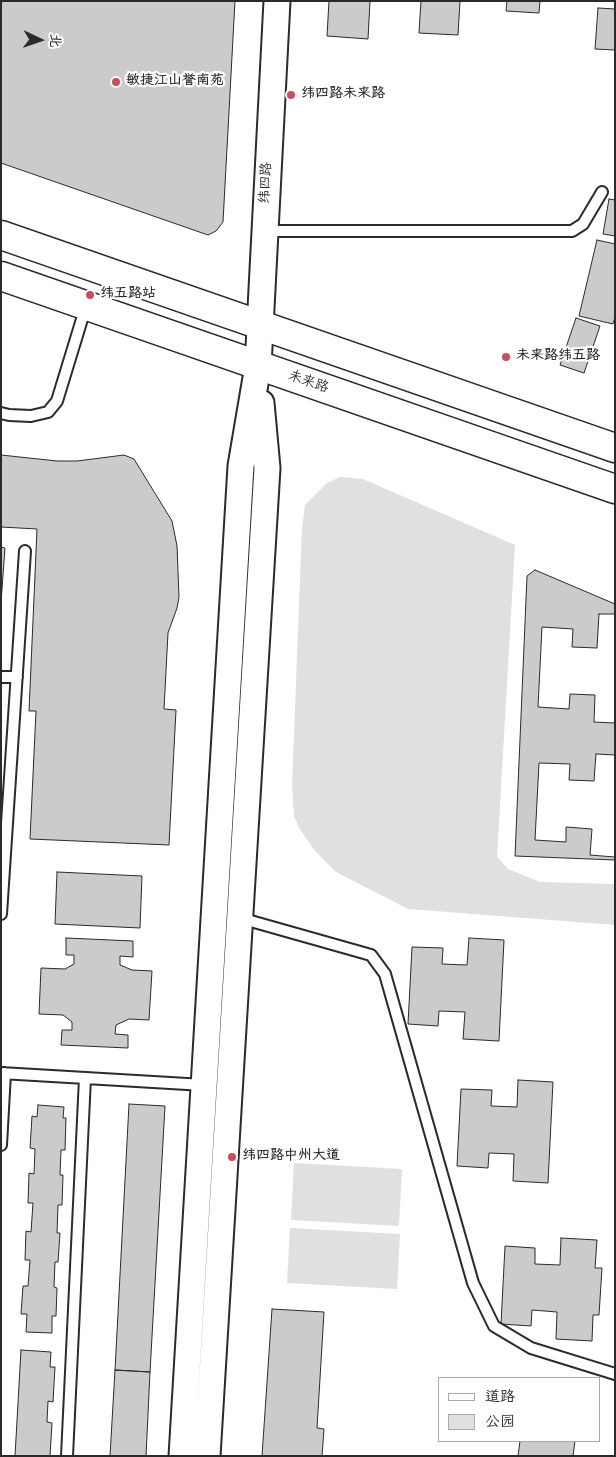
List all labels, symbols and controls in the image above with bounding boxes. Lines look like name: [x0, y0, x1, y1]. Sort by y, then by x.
north arrow: [15, 15, 65, 65]
text: 北: [44, 33, 66, 48]
place label: 敏捷江山誉南苑: [126, 74, 224, 90]
marker: 敏捷江山誉南苑: [110, 76, 122, 88]
place label: 纬四路未来路: [301, 87, 385, 103]
marker: 纬四路未来路: [285, 89, 297, 101]
street label: 纬四路: [258, 162, 276, 204]
place label: 纬五路站: [100, 287, 156, 303]
marker: 纬五路站: [84, 289, 96, 301]
place label: 未来路纬五路: [516, 349, 600, 365]
marker: 未来路纬五路: [500, 351, 512, 363]
street label: 未来路: [285, 368, 331, 398]
place label: 纬四路中州大道: [242, 1149, 340, 1165]
marker: 纬四路中州大道: [226, 1151, 238, 1163]
legend: [438, 1377, 601, 1442]
text: 道路: [485, 1385, 515, 1409]
text: 公园: [485, 1410, 515, 1434]

